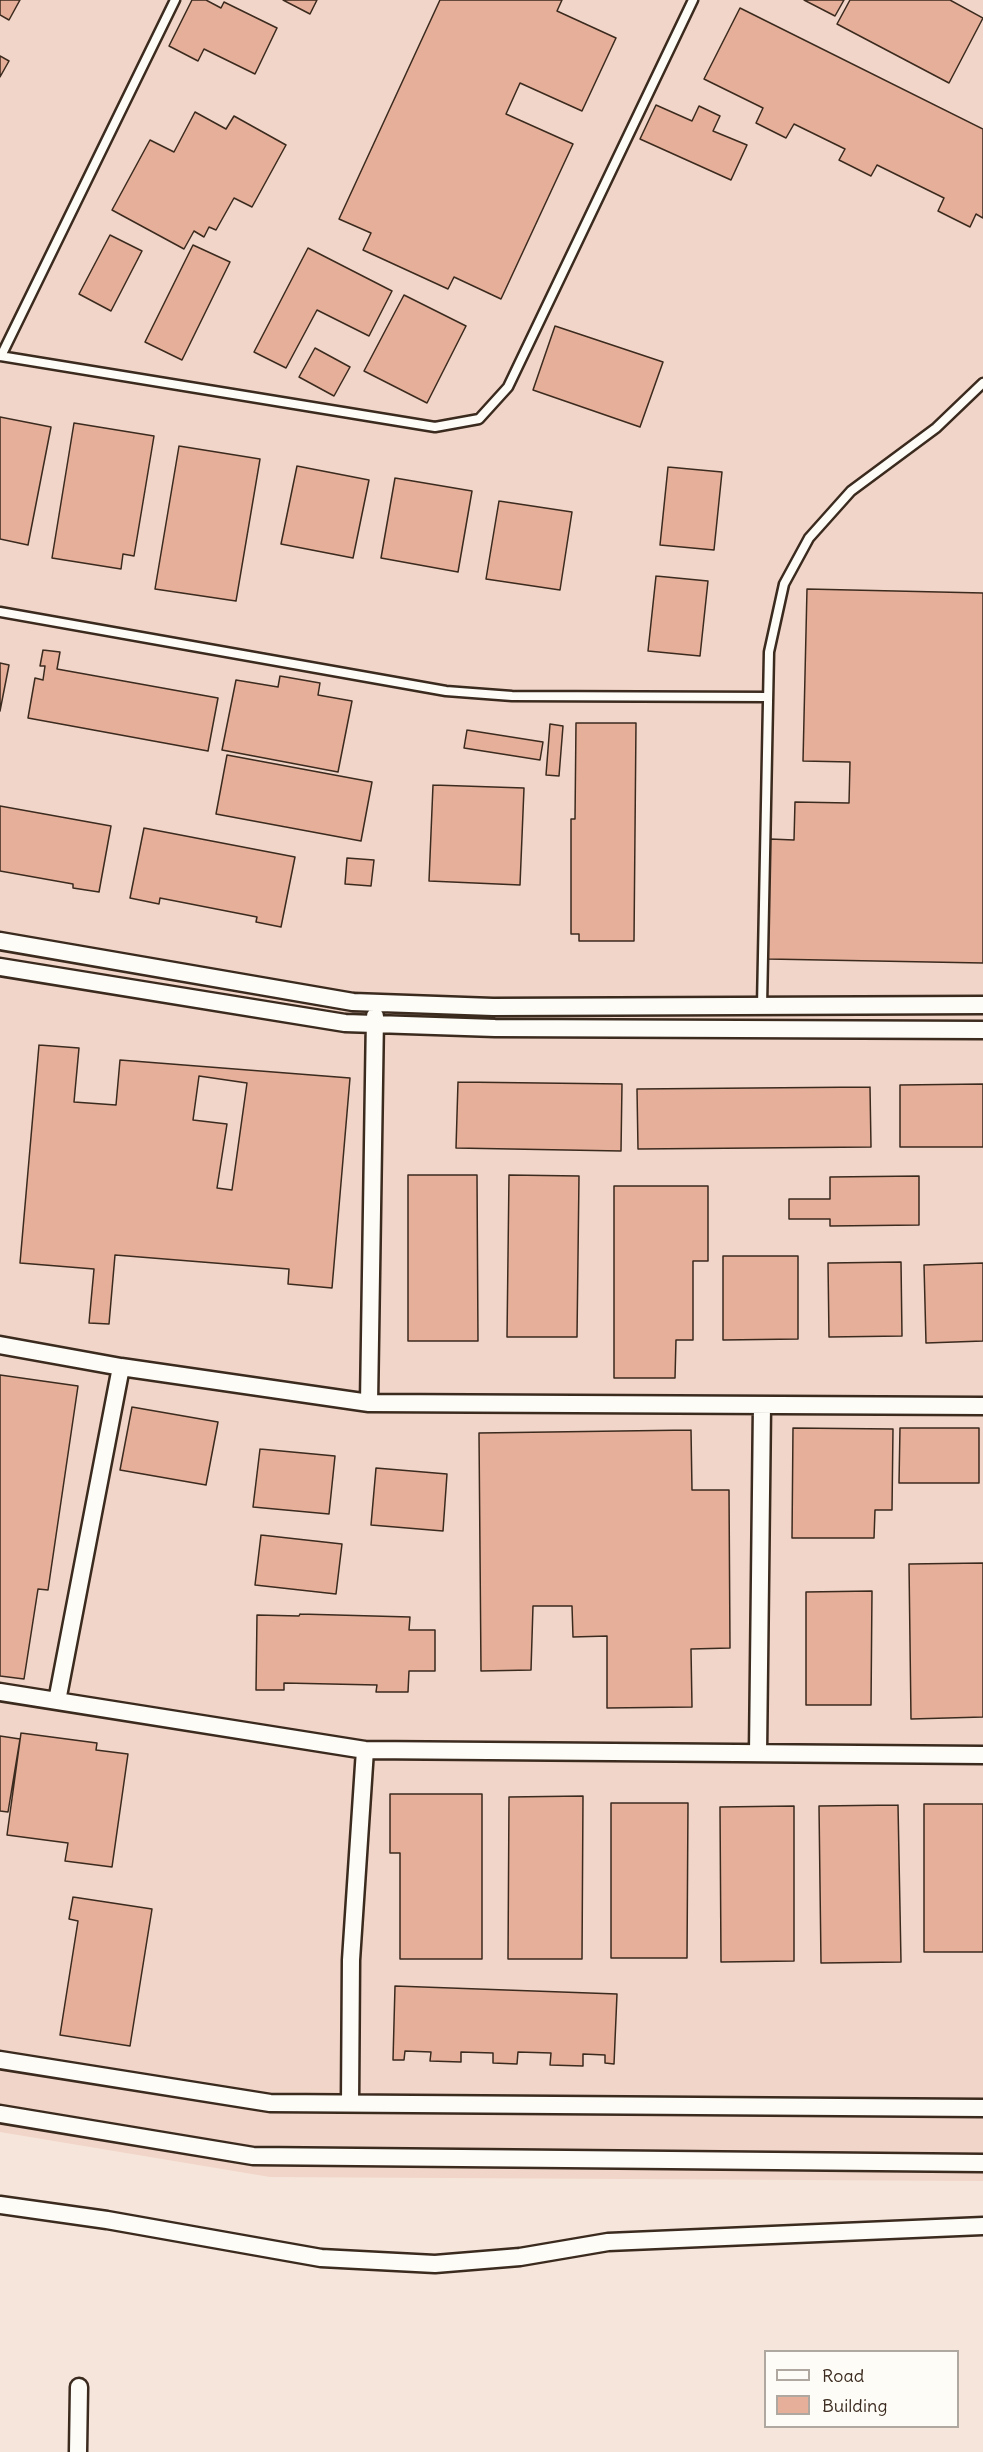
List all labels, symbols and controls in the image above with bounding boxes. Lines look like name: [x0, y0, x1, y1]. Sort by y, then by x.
legend: [764, 2350, 959, 2428]
text: Road: [822, 2364, 864, 2387]
text: Building: [822, 2394, 887, 2417]

